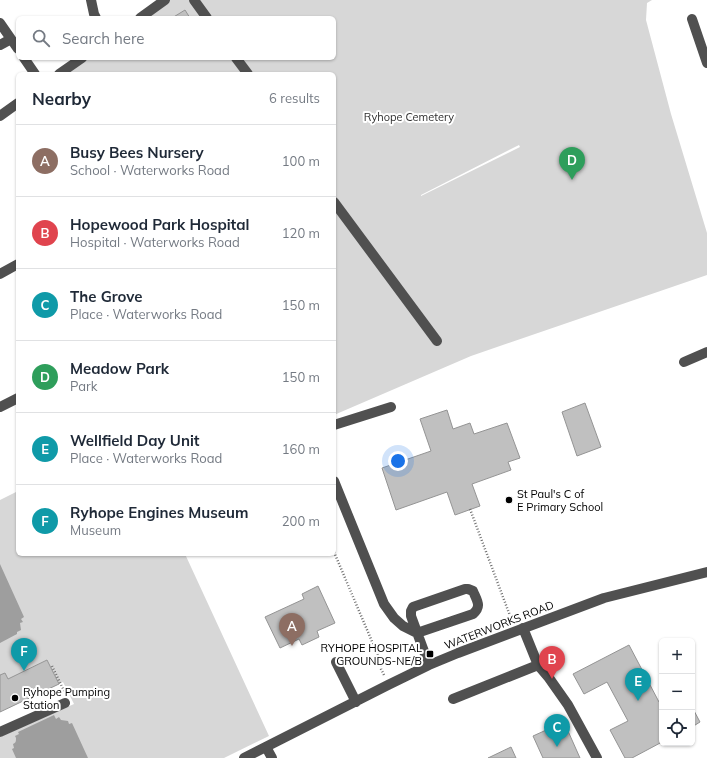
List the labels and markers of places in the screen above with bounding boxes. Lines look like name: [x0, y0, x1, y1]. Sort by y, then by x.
pin: D: [559, 147, 585, 180]
place label: St Paul's C of E Primary School: [517, 487, 603, 514]
marker: St Paul's C of E Primary School: [504, 495, 514, 505]
pin: A: [279, 613, 305, 646]
pin: F: [11, 638, 37, 671]
place label: RYHOPE HOSPITAL GROUNDS-NE/B: [321, 641, 422, 668]
pin: B: [539, 646, 565, 679]
marker: RYHOPE HOSPITAL GROUNDS-NE/B: [425, 649, 435, 659]
pin: E: [625, 668, 651, 701]
place label: Ryhope Pumping Station: [23, 685, 110, 712]
marker: Ryhope Pumping Station: [10, 693, 20, 703]
pin: C: [544, 714, 570, 747]

